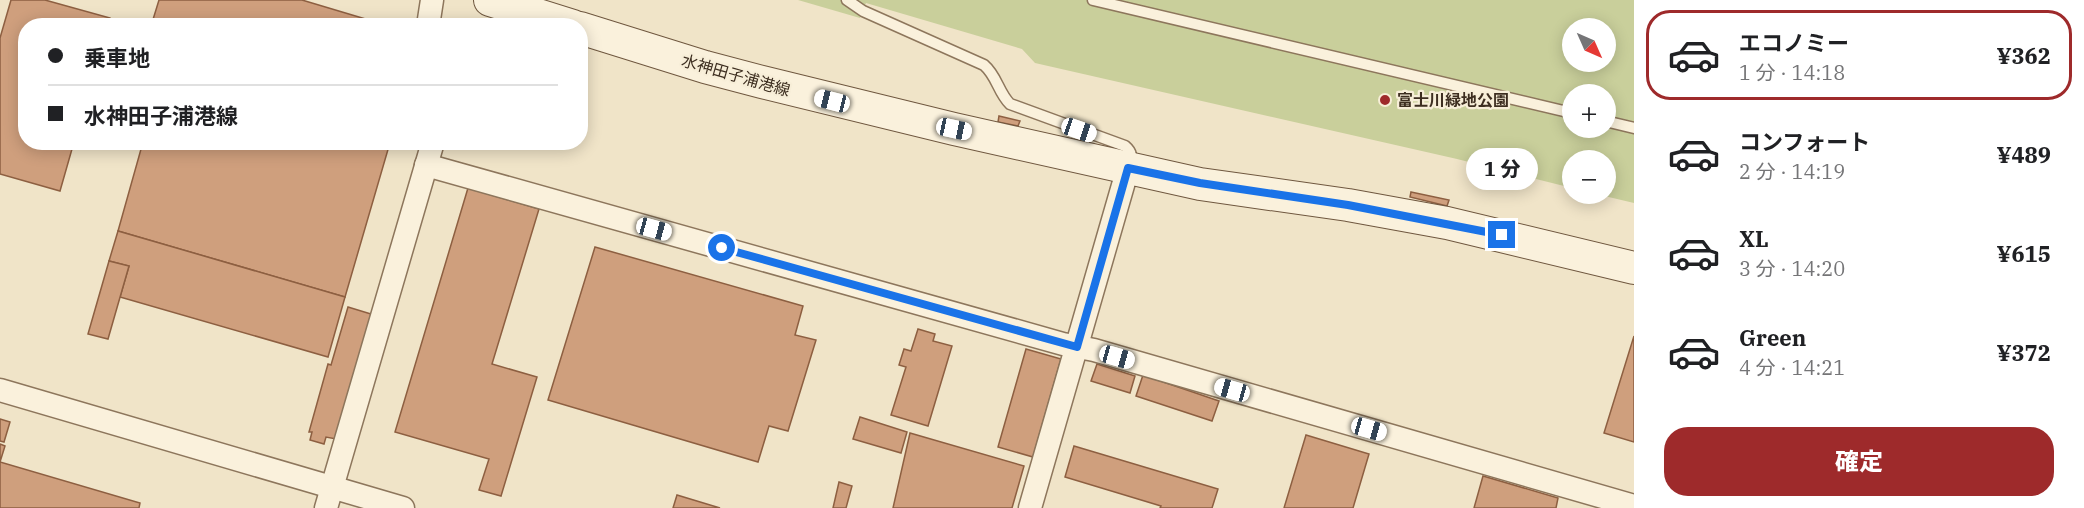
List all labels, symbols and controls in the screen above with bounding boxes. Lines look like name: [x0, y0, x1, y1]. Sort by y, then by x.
north arrow: [1562, 18, 1616, 72]
map controls: [1562, 18, 1616, 204]
icon: car: [1667, 28, 1721, 82]
text: エコノミー: [1739, 28, 1849, 57]
text: ¥362: [1996, 41, 2051, 70]
text: 乗車地: [84, 43, 150, 72]
street label: 水神田子浦港線: [679, 50, 793, 100]
text: 1 分 · 14:18: [1739, 59, 1845, 86]
button: +: [1562, 84, 1616, 138]
car: [812, 88, 852, 114]
place label: 富士川緑地公園: [1397, 90, 1509, 110]
marker: 富士川緑地公園: [1378, 93, 1392, 107]
text: 水神田子浦港線: [84, 101, 238, 130]
car: [935, 116, 973, 142]
car: [1059, 116, 1099, 144]
icon: car: [1667, 127, 1721, 181]
text: コンフォート: [1739, 127, 1870, 156]
text: ¥489: [1996, 140, 2051, 169]
callout: 1 分: [1466, 148, 1538, 190]
button: −: [1562, 150, 1616, 204]
text: 1 分: [1484, 155, 1520, 182]
text: 2 分 · 14:19: [1739, 158, 1845, 185]
car: [634, 216, 674, 242]
route end: [1488, 221, 1515, 248]
text: XL: [1739, 224, 1769, 253]
icon: car: [1667, 226, 1721, 280]
route start: [708, 234, 735, 261]
text: ¥615: [1996, 239, 2051, 268]
text: 3 分 · 14:20: [1739, 255, 1845, 282]
text: Green: [1739, 323, 1806, 352]
icon: car: [1667, 325, 1721, 379]
text: ¥372: [1996, 338, 2051, 367]
car: [1097, 343, 1137, 371]
text: 4 分 · 14:21: [1739, 354, 1845, 381]
car: [1212, 376, 1252, 404]
car: [1349, 415, 1389, 443]
button: 確定: [1664, 427, 2054, 496]

